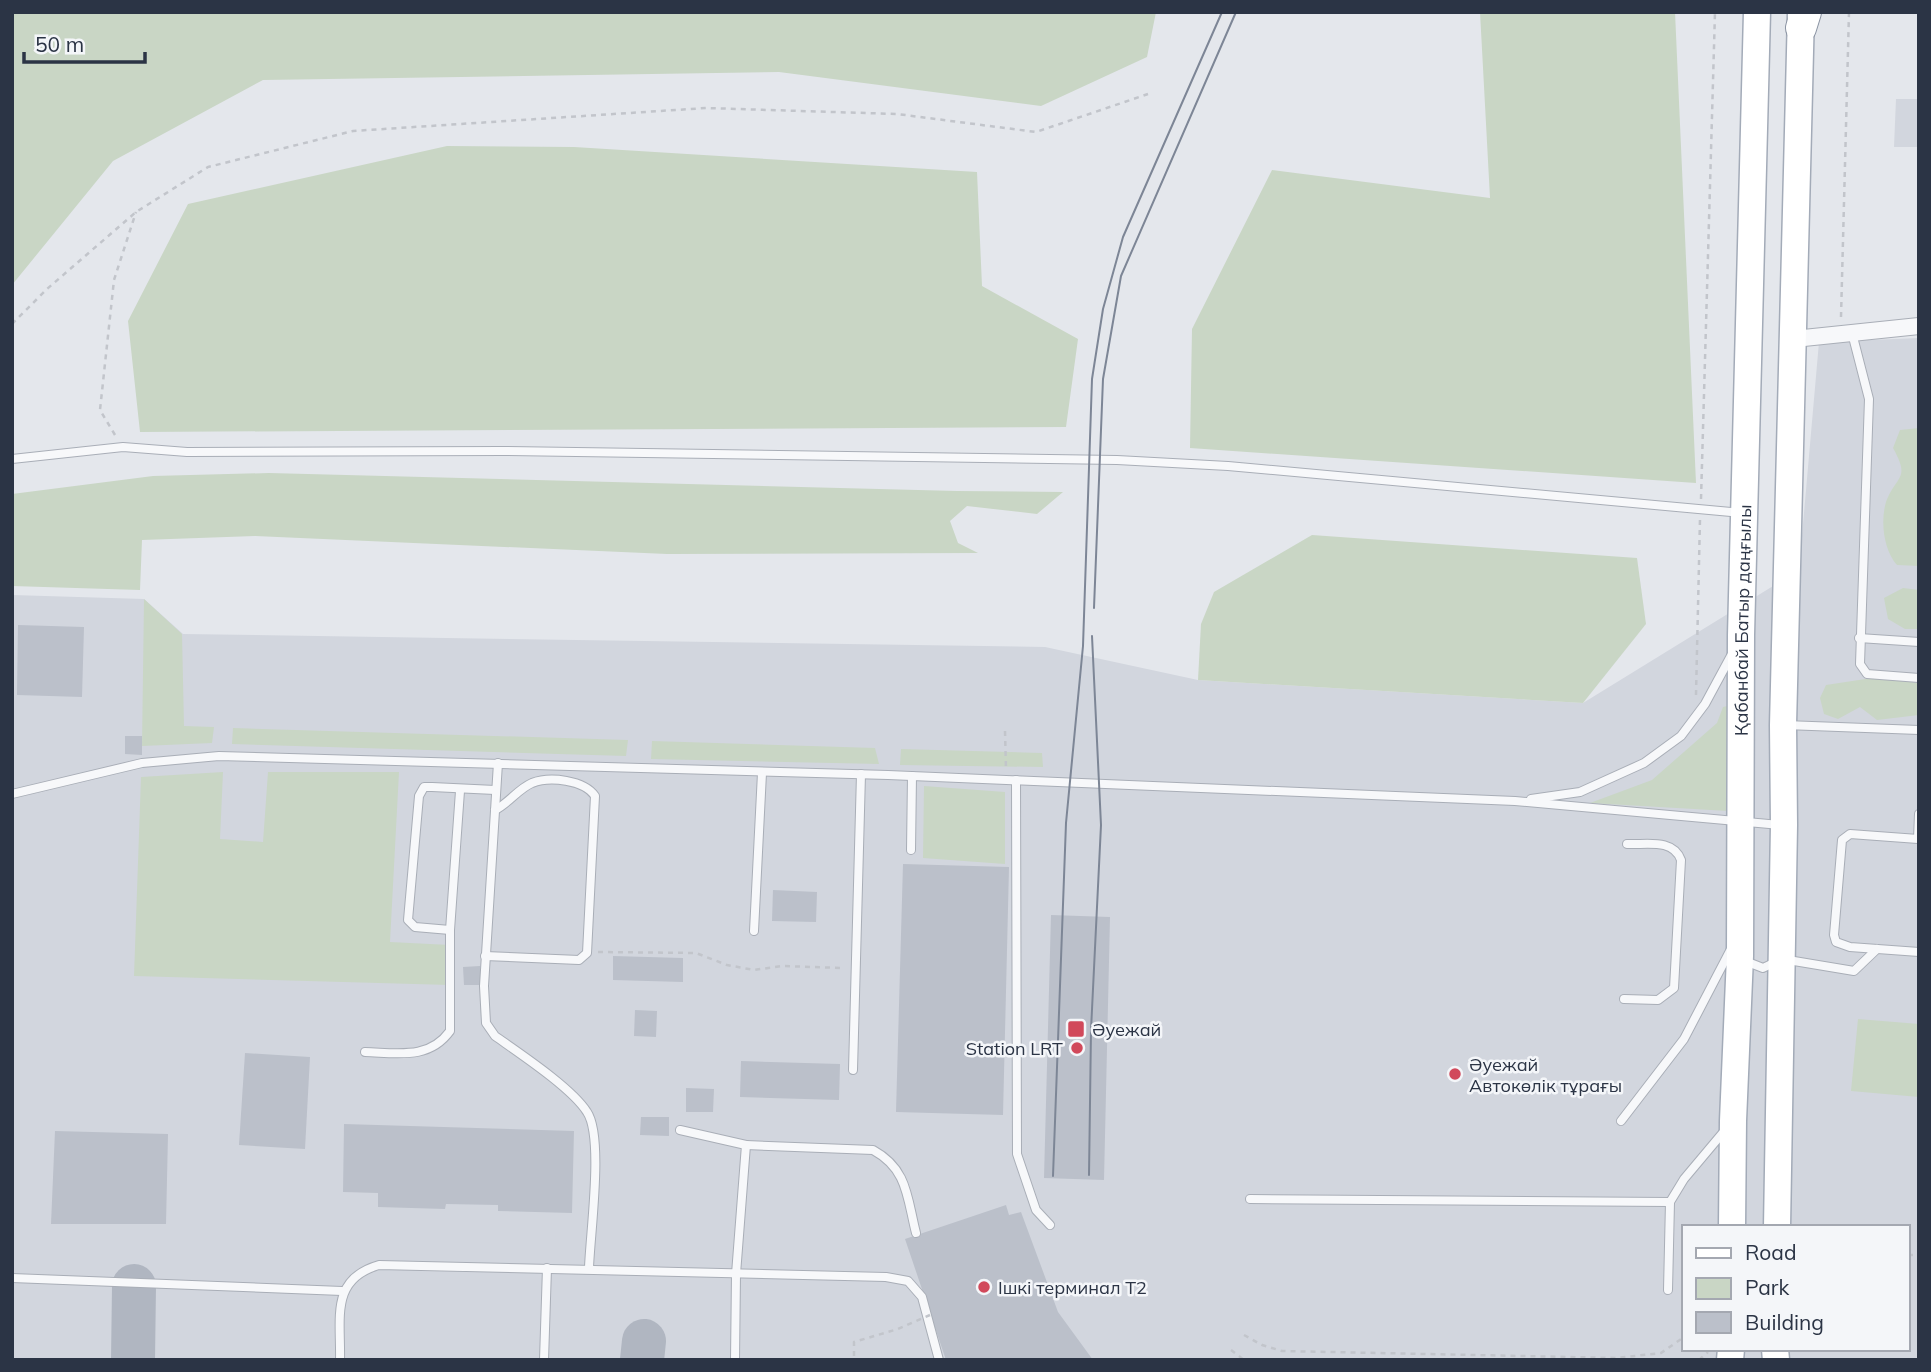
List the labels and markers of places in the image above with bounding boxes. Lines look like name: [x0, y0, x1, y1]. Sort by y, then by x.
place label: Әуежай: [1092, 1018, 1161, 1041]
marker: Әуежай: [1066, 1019, 1086, 1039]
place label: Station LRT: [966, 1037, 1063, 1060]
marker: Station LRT: [1069, 1040, 1085, 1056]
place label: Әуежай Автокөлік тұрағы: [1469, 1053, 1622, 1097]
marker: Әуежай Автокөлік тұрағы: [1447, 1066, 1463, 1082]
place label: Ішкі терминал T2: [998, 1276, 1147, 1299]
marker: Ішкі терминал T2: [976, 1279, 992, 1295]

